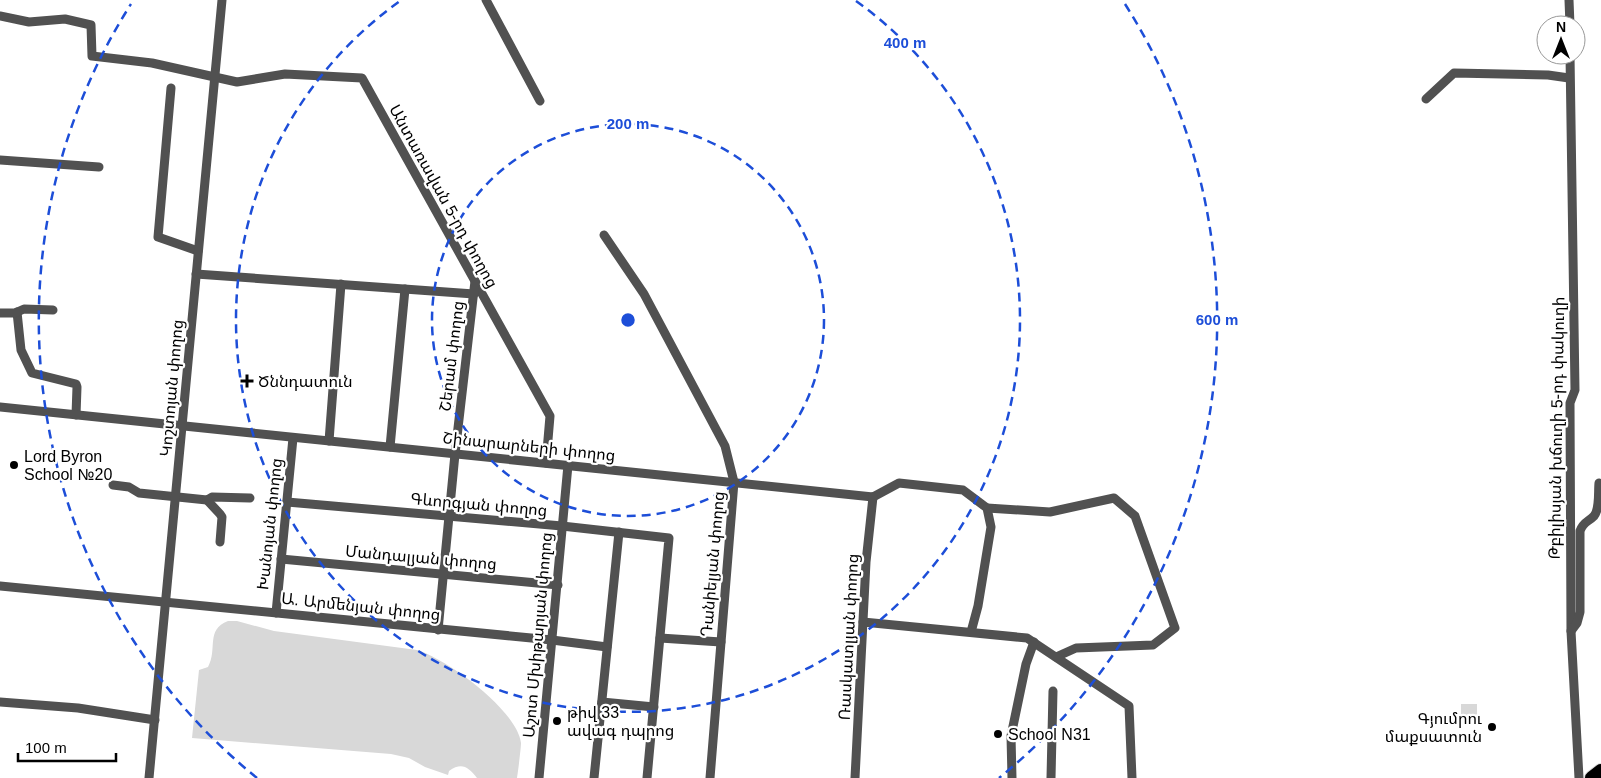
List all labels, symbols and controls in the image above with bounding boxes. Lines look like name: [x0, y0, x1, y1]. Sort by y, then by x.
north arrow: [1536, 15, 1586, 65]
text: N: [1556, 19, 1566, 35]
text: 400 m: [884, 34, 926, 51]
street label: Անտառավան 5-րդ փողոց: [385, 102, 501, 291]
text: 200 m: [607, 115, 649, 132]
street label: Թբիլիսյան խճուղի 5-րդ փակուղի: [1546, 296, 1568, 560]
street label: Շերամ փողոց: [436, 300, 468, 412]
centre of rings: [619, 311, 637, 329]
text: 600 m: [1196, 311, 1238, 328]
street label: Կոշտոյան փողոց: [157, 319, 187, 457]
place label: Ծննդատուն: [258, 373, 352, 391]
marker: Ծննդատուն: [240, 374, 254, 388]
street label: Շինարարների փողոց: [442, 429, 616, 465]
place label: Lord Byron School №20: [24, 448, 112, 483]
street label: Խանոյան փողոց: [254, 457, 286, 591]
marker: Lord Byron School №20: [8, 459, 20, 471]
street label: Գևորգյան փողոց: [410, 490, 548, 520]
street label: Դանիելյան փողոց: [698, 491, 728, 638]
street label: Աշոտ Մխիթարյան փողոց: [520, 531, 556, 739]
street label: Մանդալյան փողոց: [344, 542, 497, 574]
street label: Ռասկատլյան փողոց: [836, 553, 862, 721]
street label: Ա. Արմենյան փողոց: [280, 590, 441, 624]
place label: թիվ 33 ավագ դպրոց: [567, 704, 674, 740]
place label: Գյումրու մաքսատուն: [1385, 710, 1483, 746]
marker: թիվ 33 ավագ դպրոց: [551, 715, 563, 727]
marker: Գյումրու մաքսատուն: [1486, 721, 1498, 733]
place label: School N31: [1008, 726, 1091, 743]
marker: School N31: [992, 728, 1004, 740]
scale bar: [18, 730, 115, 762]
text: 100 m: [25, 739, 67, 756]

